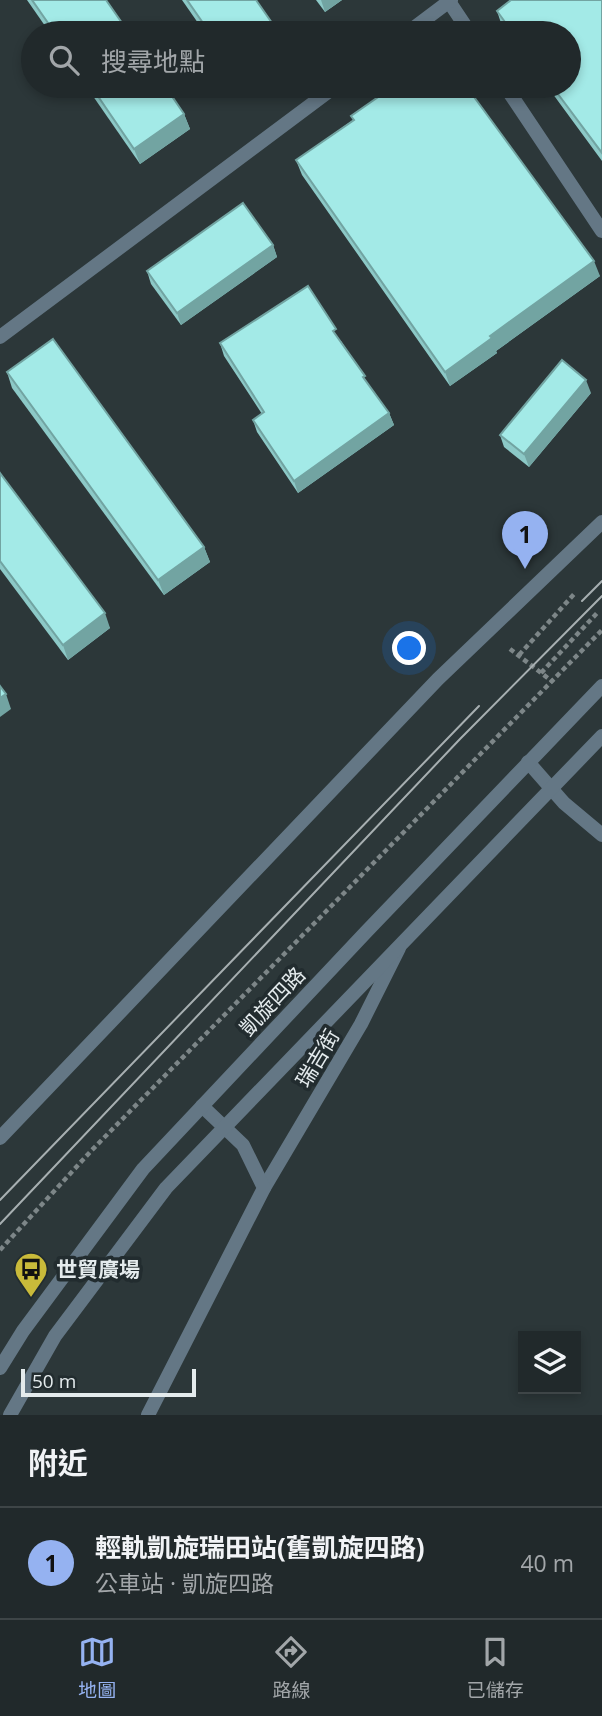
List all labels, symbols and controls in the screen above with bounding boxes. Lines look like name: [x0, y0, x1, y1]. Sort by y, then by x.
search box: [21, 21, 581, 98]
icon: search: [45, 41, 83, 79]
text: 搜尋地點: [101, 43, 205, 79]
pin: 1: [502, 511, 548, 569]
your location: [392, 631, 426, 665]
street label: 凱旋四路: [233, 961, 311, 1041]
street label: 瑞吉街: [289, 1024, 345, 1092]
bus stop icon: 世貿廣場: [12, 1250, 50, 1299]
place label: 世貿廣場: [56, 1255, 140, 1283]
map controls: [518, 1331, 581, 1394]
button: layers: [518, 1331, 581, 1394]
scale bar: [21, 1366, 196, 1398]
text: 50 m: [32, 1368, 76, 1394]
text: 附近: [28, 1442, 88, 1483]
text: 輕軌凱旋瑞田站(舊凱旋四路): [95, 1529, 425, 1565]
text: 1: [44, 1547, 58, 1579]
text: 40 m: [520, 1547, 574, 1579]
text: 公車站 · 凱旋四路: [95, 1567, 274, 1599]
tab: 地圖: [78, 1633, 116, 1703]
tab: 路線: [272, 1633, 311, 1703]
tab: 已儲存: [467, 1633, 524, 1703]

